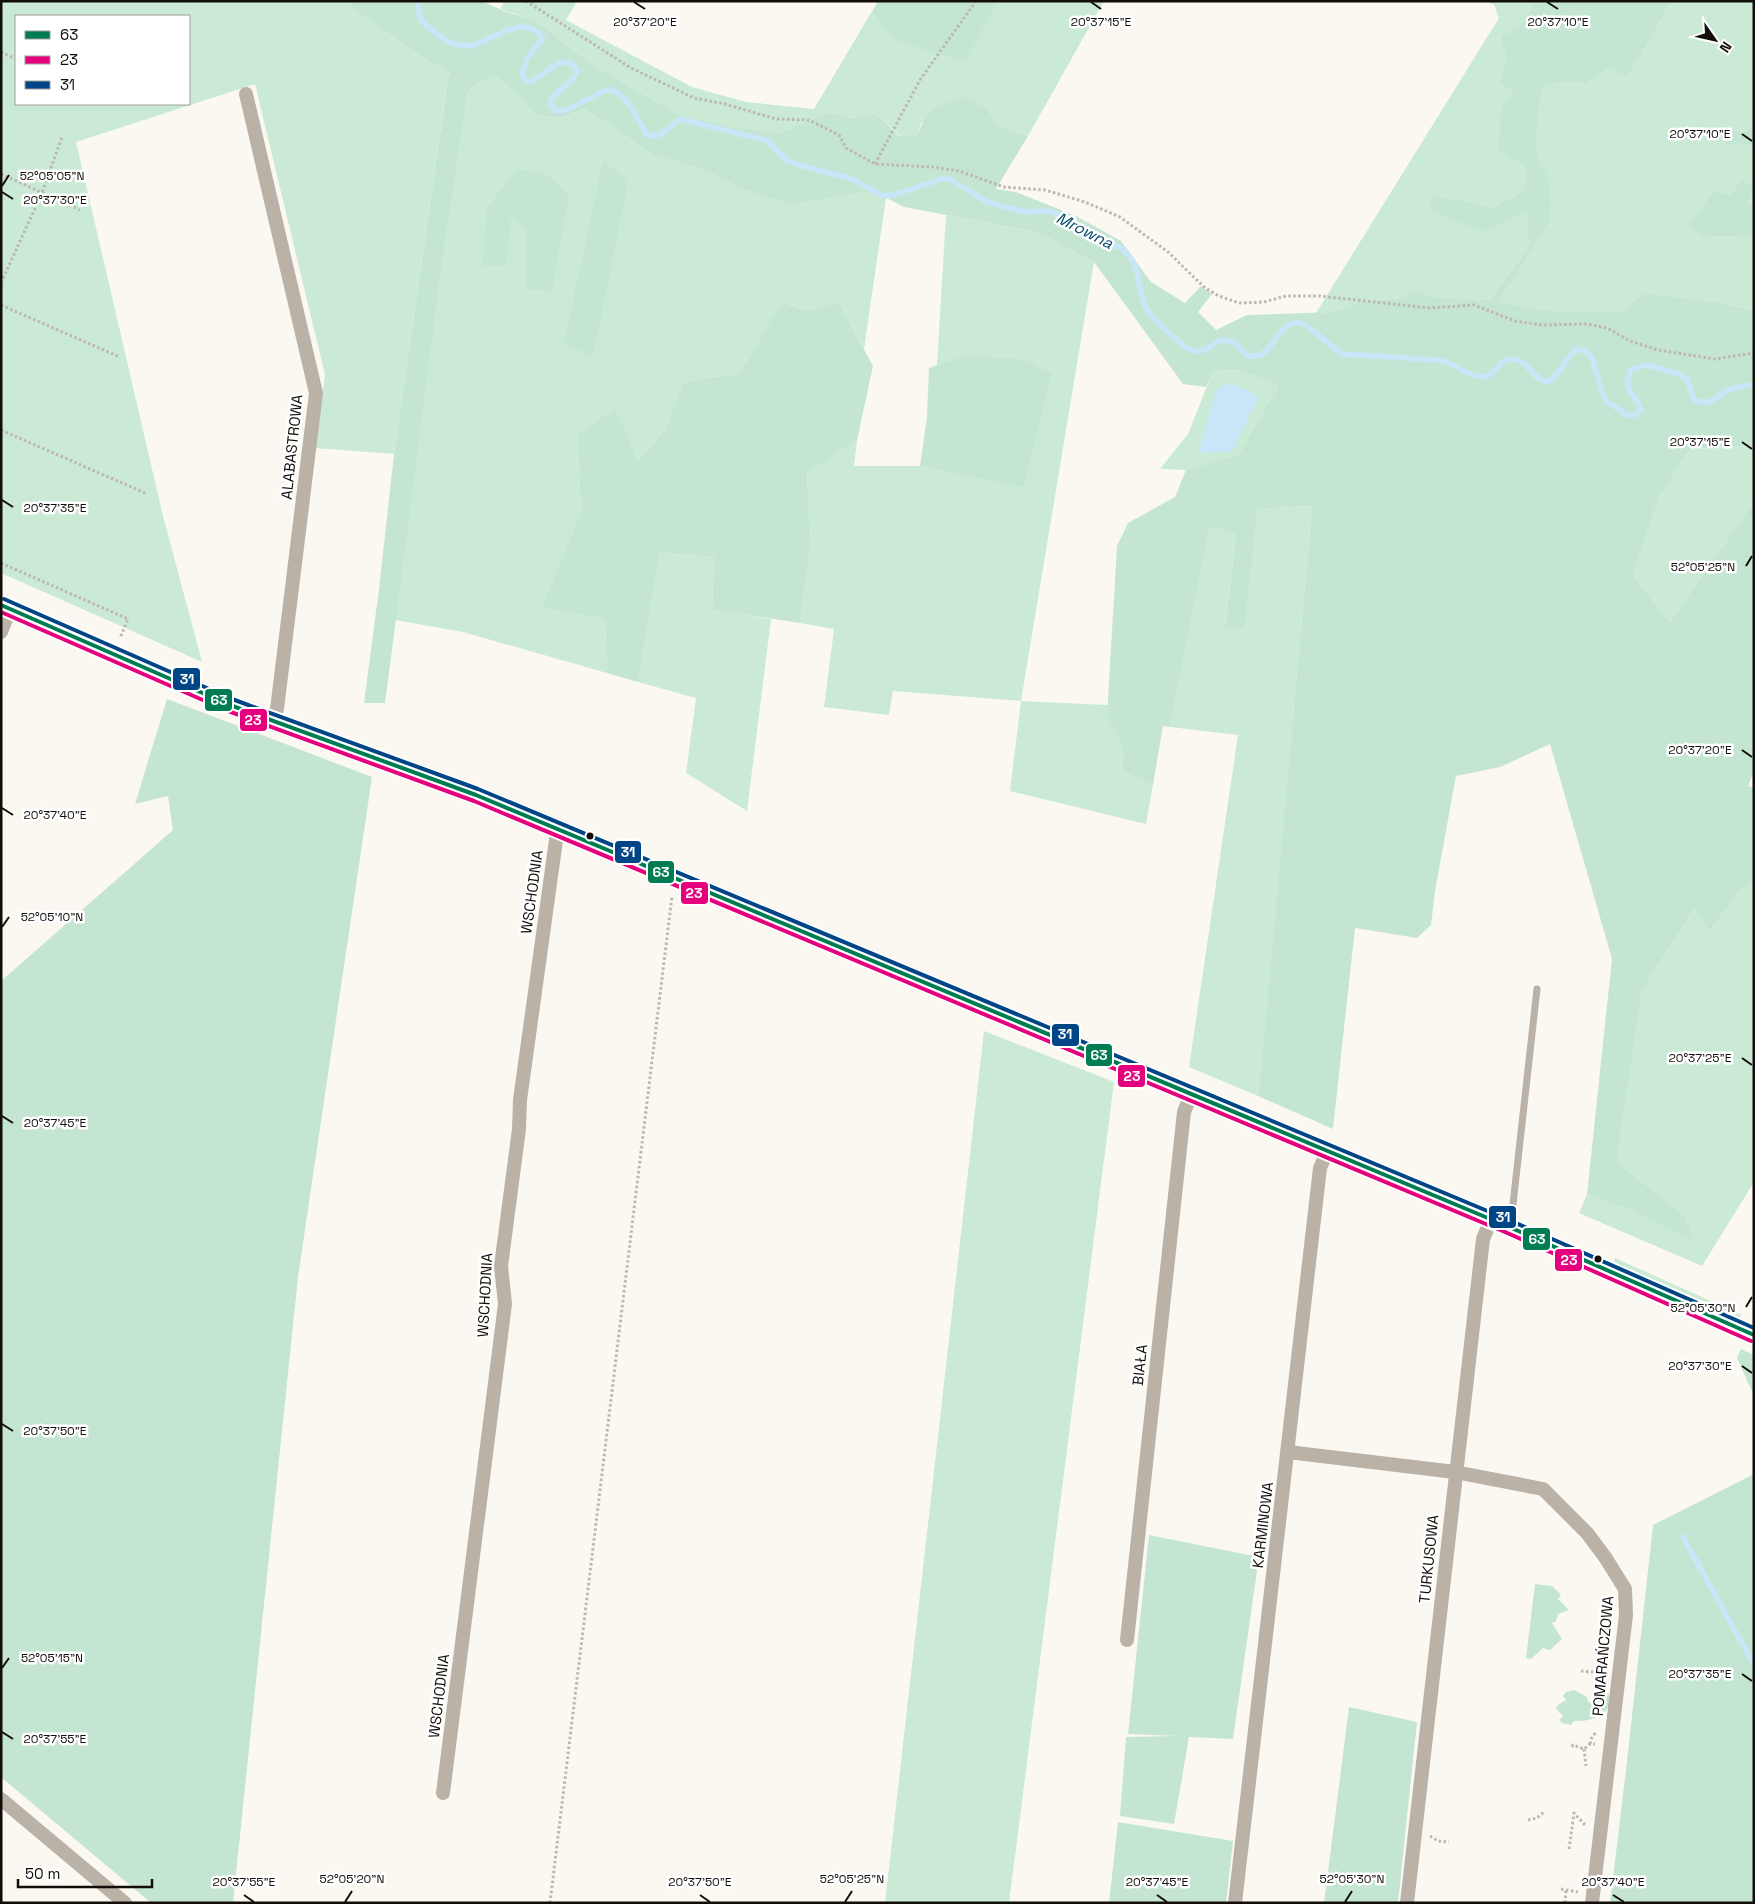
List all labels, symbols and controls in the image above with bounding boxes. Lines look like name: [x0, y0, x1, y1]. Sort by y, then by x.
text: 20°37'20"E: [613, 14, 677, 30]
text: 20°37'15"E: [1071, 14, 1132, 30]
text: 20°37'10"E: [1527, 14, 1589, 30]
legend: [15, 15, 190, 105]
north arrow: [1690, 15, 1740, 65]
text: 63: [60, 25, 78, 44]
text: N: [1716, 38, 1736, 56]
text: 23: [60, 50, 78, 69]
text: 31: [60, 75, 75, 94]
text: 20°37'10"E: [1669, 126, 1731, 142]
text: 52°05'05"N: [20, 168, 84, 184]
text: 20°37'30"E: [23, 192, 87, 208]
water label: Mrowna: [1053, 207, 1117, 254]
street label: ALABASTROWA: [277, 393, 307, 500]
text: 20°37'15"E: [1670, 434, 1731, 450]
text: 20°37'35"E: [24, 500, 87, 516]
text: 52°05'25"N: [1671, 559, 1735, 575]
line badge: 31: [172, 667, 201, 691]
text: 31: [180, 670, 194, 688]
line badge: 63: [204, 688, 233, 712]
text: 63: [210, 691, 228, 709]
line badge: 23: [239, 708, 268, 732]
text: 23: [245, 711, 261, 729]
text: 20°37'20"E: [1668, 742, 1732, 758]
text: 20°37'40"E: [23, 807, 87, 823]
unlabelled marker: [585, 831, 595, 841]
line badge: 31: [614, 840, 642, 864]
text: 31: [621, 843, 635, 861]
street label: WSCHODNIA: [516, 848, 547, 935]
line badge: 63: [647, 860, 675, 884]
text: 63: [652, 863, 670, 881]
line badge: 23: [680, 881, 709, 905]
text: 23: [686, 884, 702, 902]
text: 52°05'10"N: [21, 909, 83, 925]
line badge: 31: [1051, 1023, 1080, 1047]
text: 31: [1058, 1025, 1072, 1043]
line badge: 63: [1085, 1043, 1113, 1067]
text: 63: [1090, 1046, 1108, 1064]
text: 20°37'25"E: [1669, 1050, 1732, 1066]
line badge: 23: [1117, 1064, 1146, 1088]
text: 23: [1124, 1067, 1140, 1085]
text: 20°37'45"E: [24, 1115, 87, 1131]
line badge: 31: [1488, 1205, 1517, 1229]
text: 31: [1496, 1208, 1510, 1226]
line badge: 63: [1522, 1227, 1551, 1251]
text: 63: [1528, 1230, 1546, 1248]
line badge: 23: [1554, 1248, 1583, 1272]
text: 23: [1561, 1251, 1577, 1269]
street label: WSCHODNIA: [473, 1252, 496, 1338]
unlabelled marker: [1593, 1254, 1603, 1264]
text: 52°05'30"N: [1671, 1300, 1735, 1316]
street label: BIAŁA: [1128, 1343, 1151, 1387]
text: 20°37'30"E: [1668, 1358, 1732, 1374]
text: 20°37'50"E: [23, 1423, 87, 1439]
street label: KARMINOWA: [1248, 1480, 1277, 1569]
street label: TURKUSOWA: [1414, 1513, 1443, 1604]
street label: POMARAŃCZOWA: [1588, 1595, 1617, 1717]
text: 52°05'15"N: [21, 1650, 83, 1666]
street label: WSCHODNIA: [424, 1652, 453, 1739]
text: 20°37'35"E: [1669, 1666, 1732, 1682]
text: 20°37'55"E: [24, 1731, 87, 1747]
scale bar: [18, 1856, 151, 1888]
text: 50 m: [25, 1864, 60, 1883]
text: 52°05'20"N: [320, 1871, 384, 1887]
text: 52°05'25"N: [820, 1871, 884, 1887]
text: 52°05'30"N: [1320, 1871, 1384, 1887]
text: 20°37'55"E: [213, 1874, 276, 1890]
text: 20°37'50"E: [668, 1874, 732, 1890]
text: 20°37'45"E: [1126, 1874, 1189, 1890]
text: 20°37'40"E: [1581, 1874, 1645, 1890]

